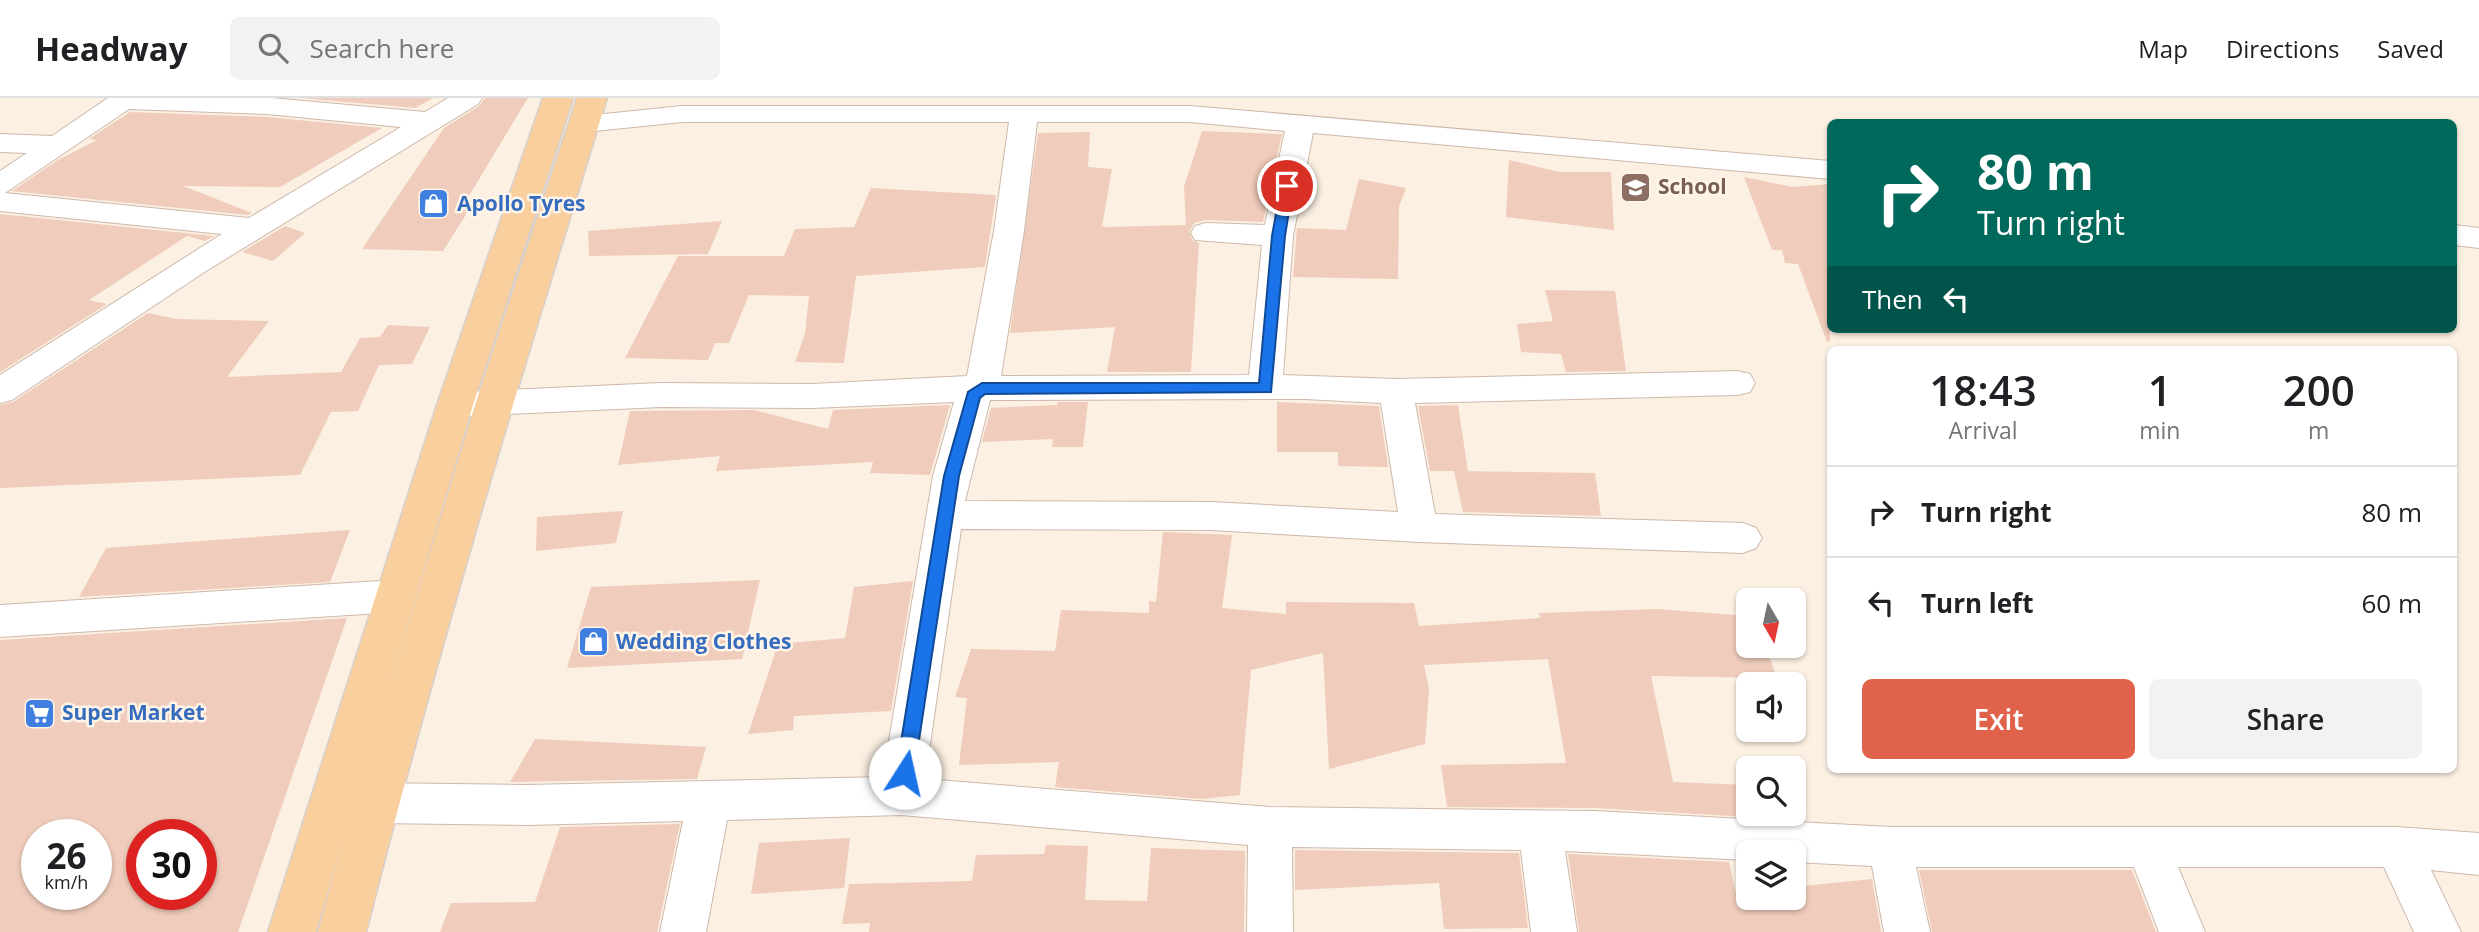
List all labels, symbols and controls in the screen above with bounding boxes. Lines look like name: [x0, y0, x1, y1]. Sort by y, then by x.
search box: [230, 17, 720, 80]
text: Headway: [35, 26, 188, 71]
icon: search: [254, 29, 292, 67]
text: Search here: [310, 30, 454, 66]
text: Map: [2138, 32, 2188, 65]
text: Directions: [2226, 32, 2339, 65]
text: Saved: [2377, 32, 2444, 65]
text: 80 m: [1977, 138, 2094, 204]
icon: right: [1862, 147, 1953, 238]
pin: [1257, 156, 1317, 216]
icon: arrive: [1268, 167, 1306, 205]
school or university icon: School: [1618, 170, 1652, 204]
place label: School: [1658, 172, 1727, 200]
shop icon: Apollo Tyres: [417, 187, 451, 221]
place label: Apollo Tyres: [457, 189, 586, 217]
text: Turn right: [1977, 201, 2125, 244]
icon: left: [1937, 280, 1975, 318]
text: Then: [1862, 281, 1923, 317]
text: 18:43: [1929, 361, 2037, 418]
text: 1: [2148, 361, 2172, 418]
text: 200: [2283, 361, 2355, 418]
text: Arrival: [1948, 414, 2018, 446]
text: min: [2139, 414, 2180, 446]
text: m: [2308, 414, 2329, 446]
icon: right: [1862, 493, 1900, 531]
text: Turn right: [1921, 494, 2052, 530]
text: 80 m: [2361, 494, 2422, 530]
icon: left: [1862, 584, 1900, 622]
text: Turn left: [1921, 585, 2033, 621]
text: 60 m: [2361, 585, 2422, 621]
north arrow: [1736, 588, 1806, 658]
map controls: [1736, 588, 1806, 910]
shop icon: Wedding Clothes: [576, 625, 610, 659]
place label: Wedding Clothes: [616, 627, 791, 655]
button: sound: [1736, 672, 1806, 742]
button: Exit: [1862, 679, 2135, 759]
button: Share: [2149, 679, 2422, 759]
supermarket icon: Super Market: [22, 696, 56, 730]
place label: Super Market: [62, 698, 205, 726]
position arrow: [868, 736, 942, 810]
button: search: [1736, 756, 1806, 826]
speed limit sign: 30: [126, 819, 217, 910]
text: 26: [46, 832, 87, 879]
button: layers: [1736, 840, 1806, 910]
text: km/h: [45, 870, 88, 894]

